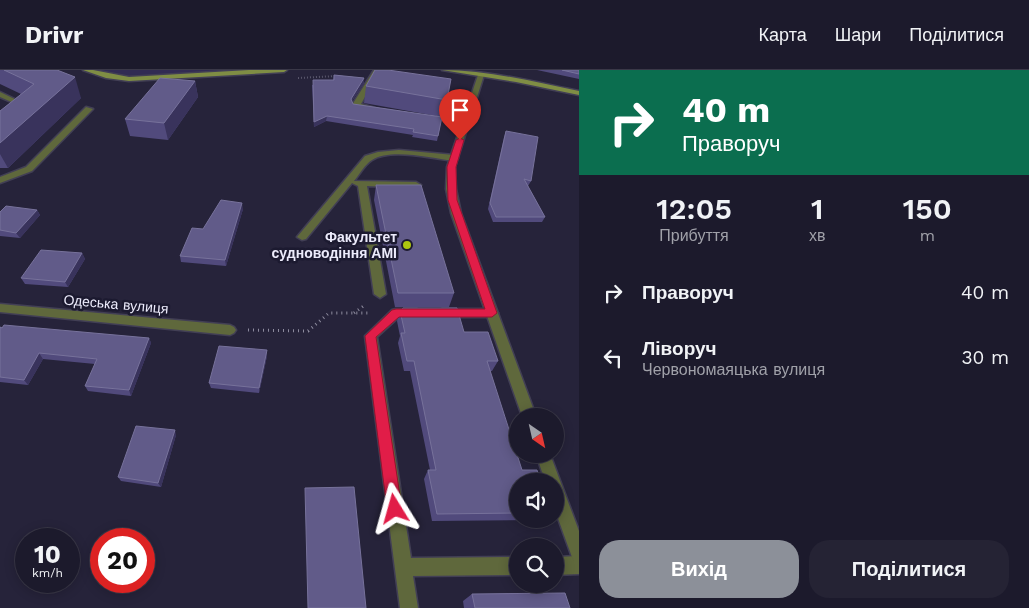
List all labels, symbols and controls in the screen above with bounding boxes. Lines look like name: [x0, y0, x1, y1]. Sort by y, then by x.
text: Drivr: [25, 21, 83, 49]
text: Карта: [759, 24, 807, 45]
text: Шари: [835, 24, 881, 45]
text: Поділитися: [909, 24, 1004, 45]
pin: [439, 89, 481, 140]
text: 40 m: [682, 89, 770, 131]
icon: right: [599, 90, 664, 155]
icon: arrive: [446, 96, 474, 124]
text: Праворуч: [682, 131, 780, 156]
text: 12:05: [656, 191, 732, 226]
text: 1: [811, 191, 824, 226]
text: 150: [903, 191, 952, 226]
text: Прибуття: [659, 226, 729, 245]
text: хв: [809, 226, 826, 245]
text: m: [920, 226, 935, 245]
place label: Факультет судноводіння АМІ: [272, 229, 397, 261]
marker: Факультет судноводіння АМІ: [401, 239, 413, 251]
icon: right: [599, 279, 627, 307]
text: Праворуч: [642, 281, 734, 304]
text: 40 m: [961, 281, 1009, 304]
street label: Одеська вулиця: [63, 291, 169, 317]
text: Ліворуч: [642, 337, 717, 360]
icon: left: [599, 344, 627, 372]
text: 30 m: [962, 346, 1009, 369]
text: Червономаяцька вулиця: [642, 360, 825, 379]
north arrow: [509, 408, 564, 462]
map controls: [509, 408, 564, 593]
button: sound: [509, 473, 564, 528]
position arrow: [368, 482, 420, 534]
speed limit sign: 20: [90, 528, 155, 593]
button: search: [509, 538, 564, 593]
text: 10: [34, 540, 61, 569]
button: Вихід: [599, 540, 799, 598]
button: Поділитися: [809, 540, 1009, 598]
text: km/h: [32, 566, 63, 580]

